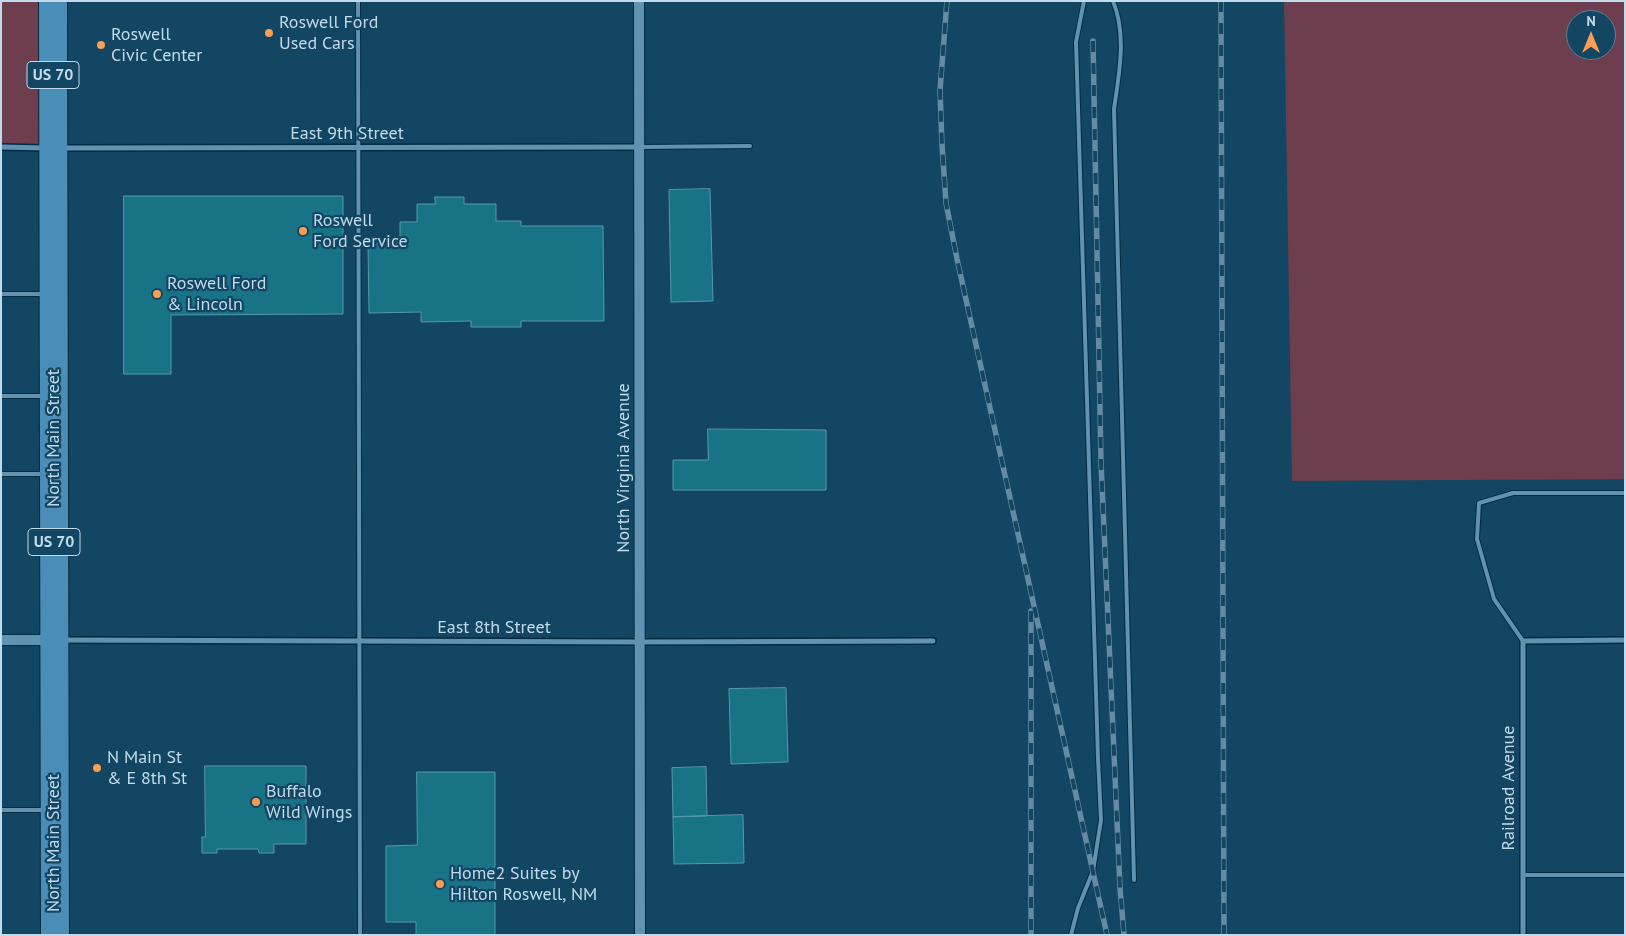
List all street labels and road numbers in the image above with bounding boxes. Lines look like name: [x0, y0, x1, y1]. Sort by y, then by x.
road number: US 70: [27, 62, 79, 88]
street label: East 9th Street: [290, 123, 404, 145]
street label: North Main Street: [43, 369, 65, 507]
street label: North Virginia Avenue: [613, 383, 635, 553]
road number: US 70: [28, 528, 80, 556]
street label: East 8th Street: [437, 617, 551, 639]
street label: Railroad Avenue: [1498, 726, 1520, 850]
street label: North Main Street: [43, 774, 65, 912]

